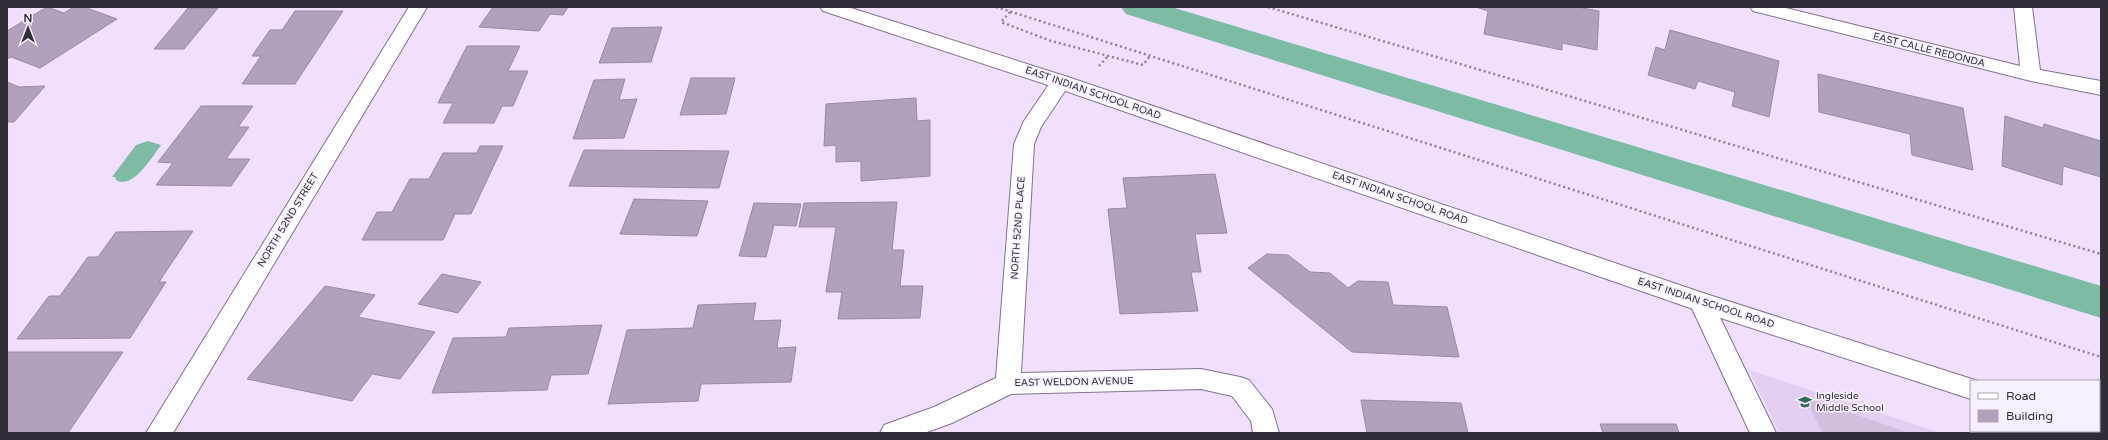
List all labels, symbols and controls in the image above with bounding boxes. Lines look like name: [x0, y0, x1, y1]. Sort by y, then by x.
north arrow: [8, 8, 48, 48]
text: N: [24, 12, 32, 25]
street label: EAST CALLE REDONDA: [1872, 30, 1986, 70]
street label: EAST INDIAN SCHOOL ROAD: [1023, 64, 1163, 122]
street label: EAST INDIAN SCHOOL ROAD: [1330, 169, 1470, 227]
street label: NORTH 52ND STREET: [255, 171, 321, 269]
street label: NORTH 52ND PLACE: [1008, 176, 1028, 280]
street label: EAST INDIAN SCHOOL ROAD: [1636, 275, 1776, 331]
street label: EAST WELDON AVENUE: [1014, 375, 1134, 389]
legend: [1970, 380, 2100, 432]
text: Road: [2006, 389, 2036, 403]
place label: Ingleside Middle School: [1816, 390, 1884, 414]
school or university icon: Ingleside Middle School: [1797, 394, 1813, 410]
text: Building: [2006, 409, 2053, 423]

